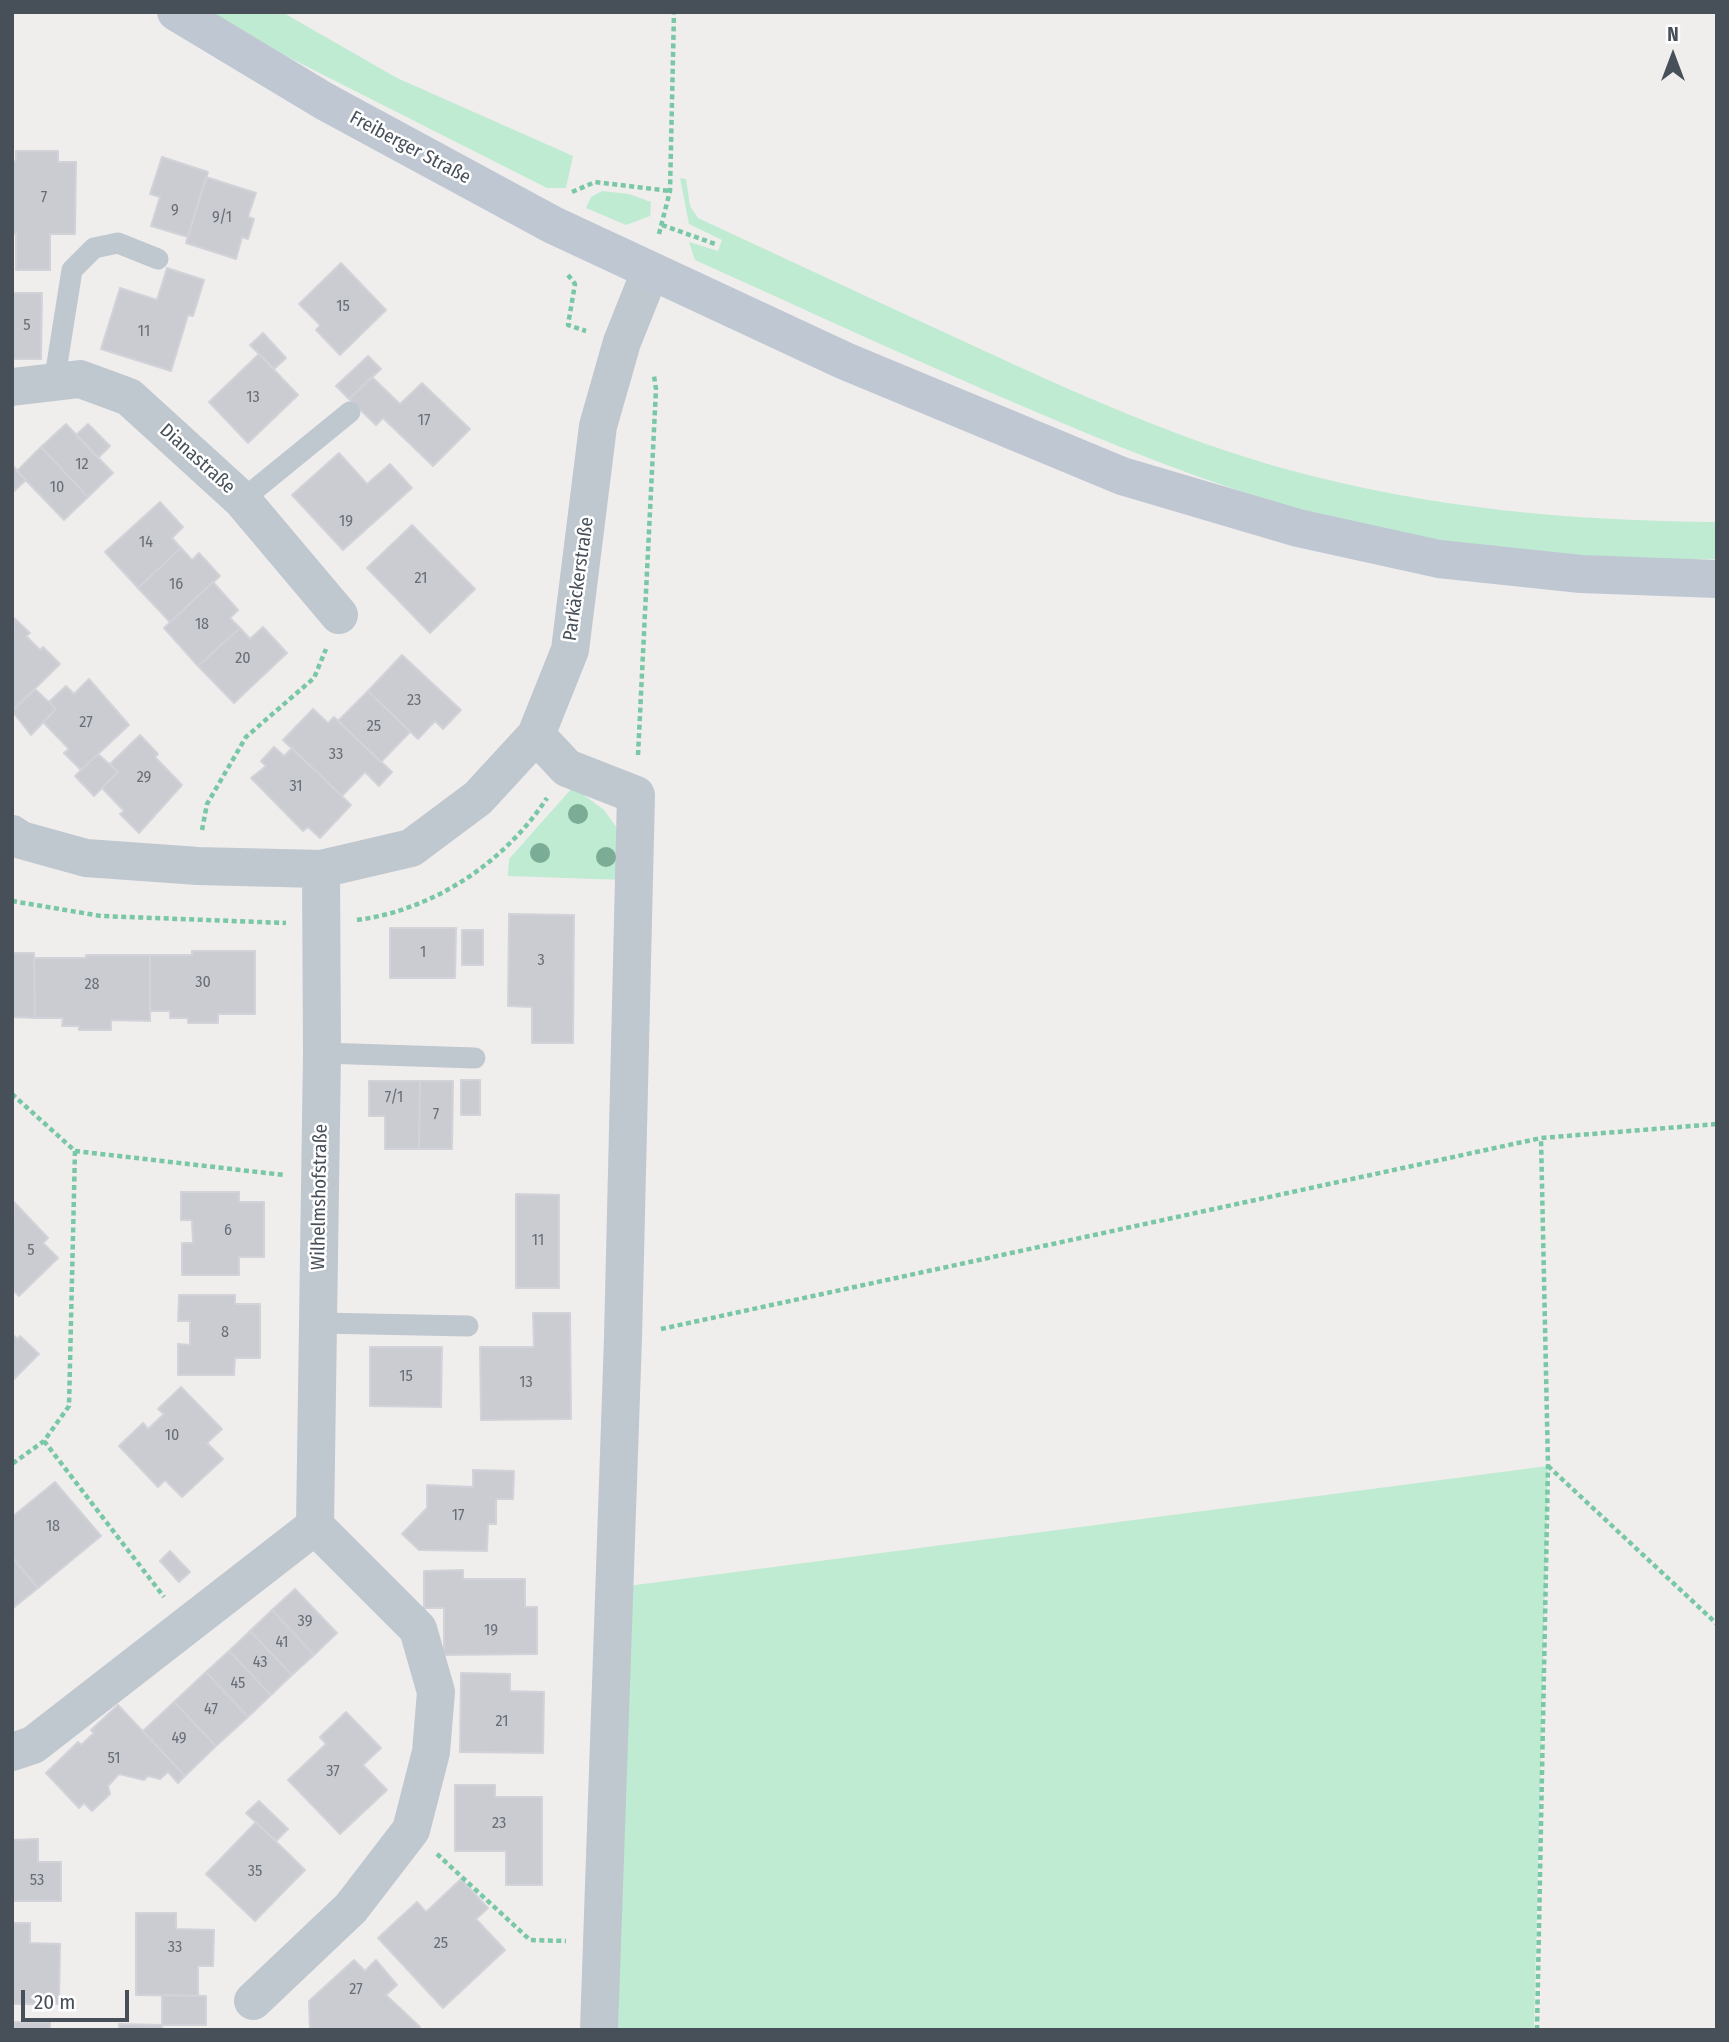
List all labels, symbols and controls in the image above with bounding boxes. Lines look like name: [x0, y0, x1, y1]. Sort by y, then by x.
north arrow: [1638, 21, 1708, 91]
text: N: [1667, 23, 1679, 46]
street label: Freiberger Straße: [346, 107, 474, 189]
house number: 7: [41, 188, 47, 208]
house number: 9: [171, 201, 179, 221]
house number: 9/1: [212, 208, 232, 228]
house number: 15: [336, 297, 350, 317]
house number: 5: [23, 316, 31, 336]
house number: 11: [138, 322, 150, 342]
house number: 13: [246, 388, 260, 408]
house number: 17: [418, 411, 430, 431]
street label: Dianastraße: [155, 419, 239, 499]
house number: 12: [75, 455, 89, 475]
house number: 10: [50, 478, 64, 498]
house number: 19: [339, 512, 353, 532]
street label: Parkäckerstraße: [559, 516, 599, 642]
house number: 14: [139, 533, 153, 553]
house number: 21: [415, 569, 427, 589]
house number: 16: [169, 575, 183, 595]
house number: 18: [195, 615, 209, 635]
house number: 20: [235, 649, 251, 669]
house number: 23: [407, 691, 421, 711]
house number: 27: [79, 713, 93, 733]
house number: 25: [367, 717, 381, 737]
house number: 33: [329, 745, 343, 765]
house number: 29: [137, 768, 151, 788]
house number: 31: [289, 777, 303, 797]
house number: 1: [420, 943, 426, 963]
house number: 3: [537, 951, 545, 971]
house number: 30: [195, 973, 211, 993]
house number: 28: [84, 975, 100, 995]
house number: 7/1: [385, 1088, 403, 1108]
house number: 7: [433, 1105, 439, 1125]
street label: Wilhelmshofstraße: [307, 1124, 333, 1270]
house number: 6: [224, 1221, 232, 1241]
house number: 11: [532, 1231, 544, 1251]
house number: 5: [27, 1241, 35, 1261]
house number: 8: [221, 1323, 229, 1343]
house number: 15: [399, 1367, 413, 1387]
house number: 13: [519, 1373, 533, 1393]
house number: 10: [165, 1426, 179, 1446]
house number: 17: [452, 1506, 464, 1526]
house number: 18: [46, 1517, 60, 1537]
house number: 39: [298, 1612, 312, 1632]
house number: 19: [484, 1621, 498, 1641]
house number: 41: [275, 1633, 289, 1653]
house number: 43: [253, 1653, 267, 1673]
house number: 45: [231, 1674, 245, 1694]
house number: 47: [204, 1700, 218, 1720]
house number: 21: [496, 1712, 508, 1732]
house number: 49: [171, 1729, 187, 1749]
house number: 51: [108, 1749, 120, 1769]
house number: 37: [326, 1762, 340, 1782]
house number: 23: [492, 1814, 506, 1834]
house number: 35: [248, 1862, 262, 1882]
house number: 53: [30, 1871, 44, 1891]
house number: 25: [434, 1934, 448, 1954]
house number: 33: [168, 1938, 182, 1958]
scale bar: [24, 1976, 133, 2020]
house number: 27: [349, 1980, 363, 2000]
text: 20 m: [34, 1989, 75, 2015]

